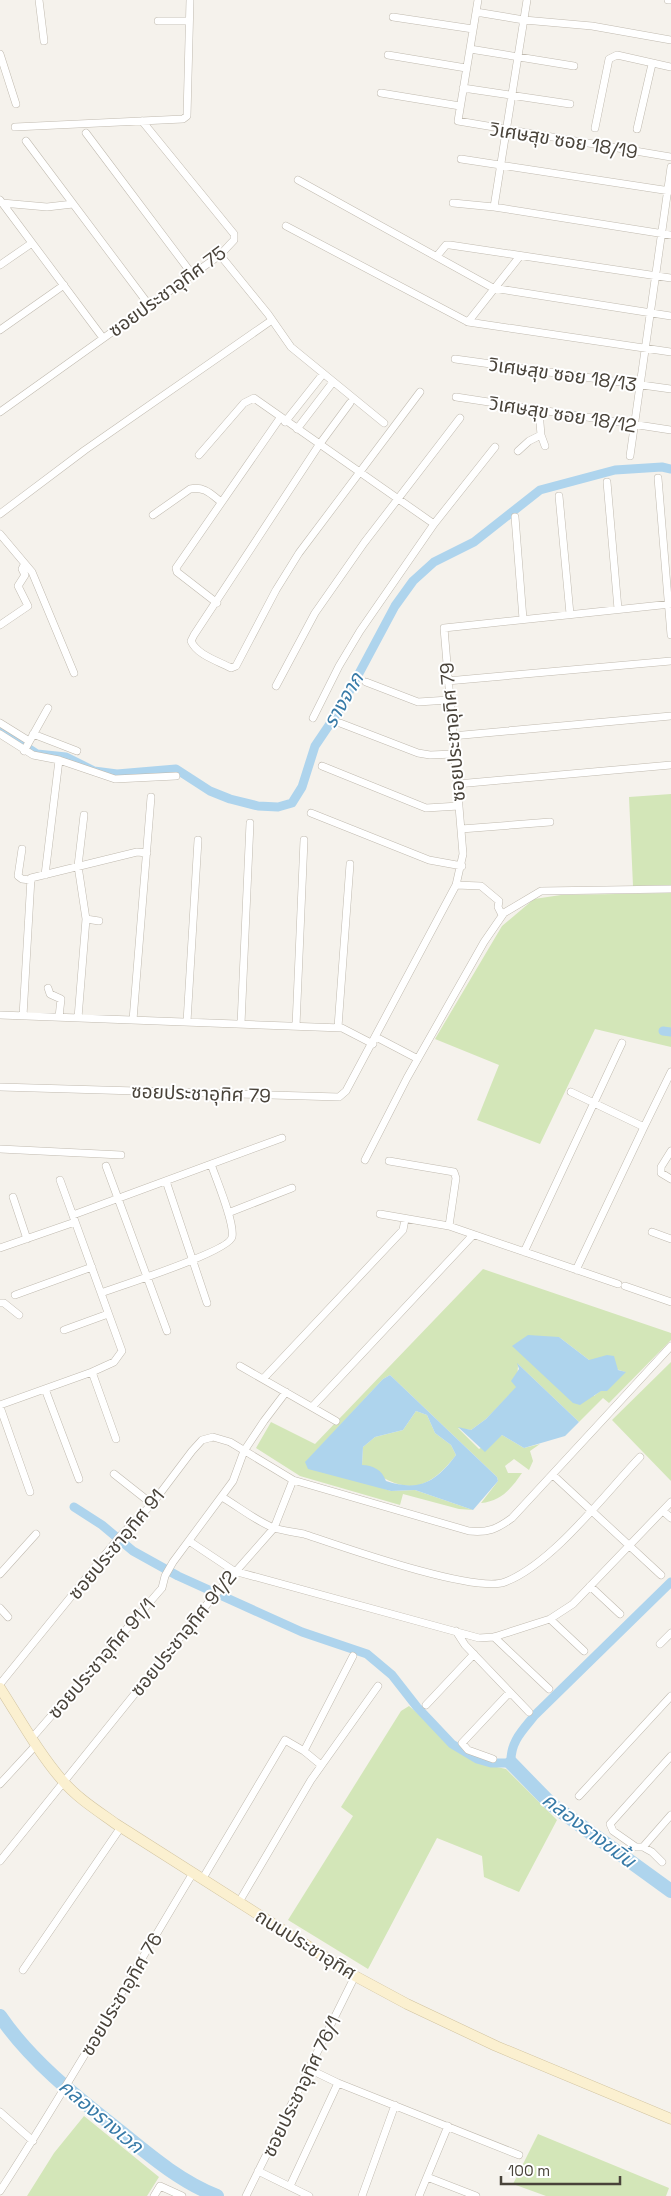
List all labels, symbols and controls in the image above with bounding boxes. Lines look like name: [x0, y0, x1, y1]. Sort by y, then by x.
street label: วิเศษสุข ซอย 18/19: [488, 116, 639, 164]
street label: ซอยประชาอุทิศ 75: [104, 240, 231, 343]
street label: วิเศษสุข ซอย 18/13: [487, 352, 638, 397]
street label: วิเศษสุข ซอย 18/12: [487, 390, 638, 438]
street label: ซอยประชาอุทิศ 79: [434, 661, 471, 803]
water label: รางจาก: [317, 667, 370, 732]
street label: ซอยประชาอุทิศ 79: [131, 1079, 271, 1108]
street label: ซอยประชาอุทิศ 91: [63, 1484, 170, 1605]
street label: ซอยประชาอุทิศ 91/2: [125, 1565, 242, 1702]
street label: ซอยประชาอุทิศ 91/1: [42, 1593, 161, 1724]
water label: คลองรางขมิ้น: [537, 1787, 642, 1875]
street label: ถนนประชาอุทิศ: [251, 1903, 361, 1985]
street label: ซอยประชาอุทิศ 76: [75, 1928, 168, 2061]
street label: ซอยประชาอุทิศ 76/1: [256, 2011, 347, 2161]
water label: คลองรางเวก: [54, 2073, 149, 2159]
scale bar: [501, 2154, 620, 2186]
text: 100 m: [508, 2161, 550, 2180]

